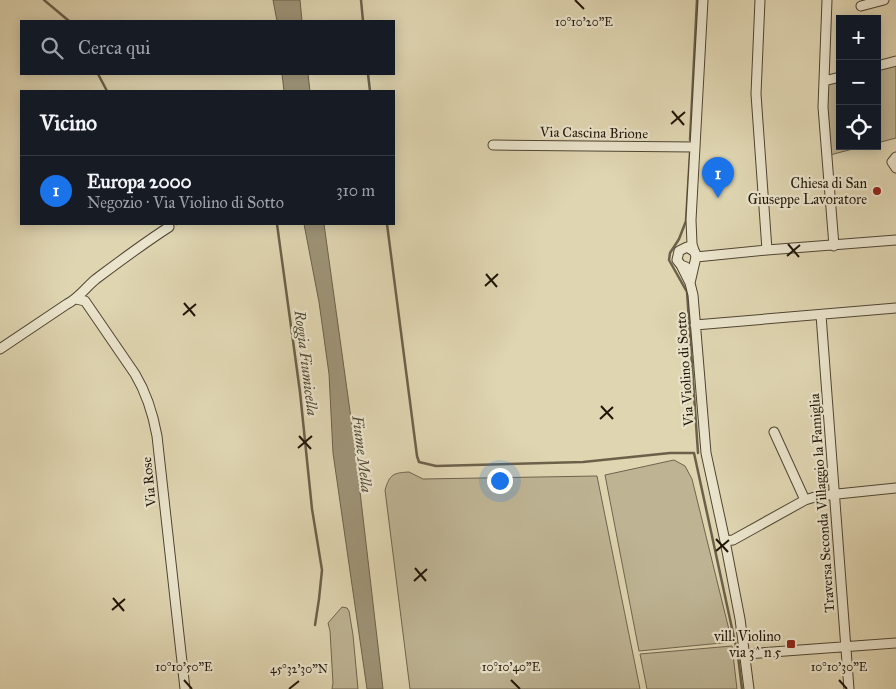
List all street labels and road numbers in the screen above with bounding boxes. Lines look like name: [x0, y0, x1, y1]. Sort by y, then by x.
street label: Via Cascina Brione: [539, 124, 648, 142]
street label: Via Violino di Sotto: [673, 311, 698, 428]
street label: Traversa Seconda Villaggio la Famiglia: [806, 393, 838, 613]
street label: Via Rose: [138, 456, 160, 509]

